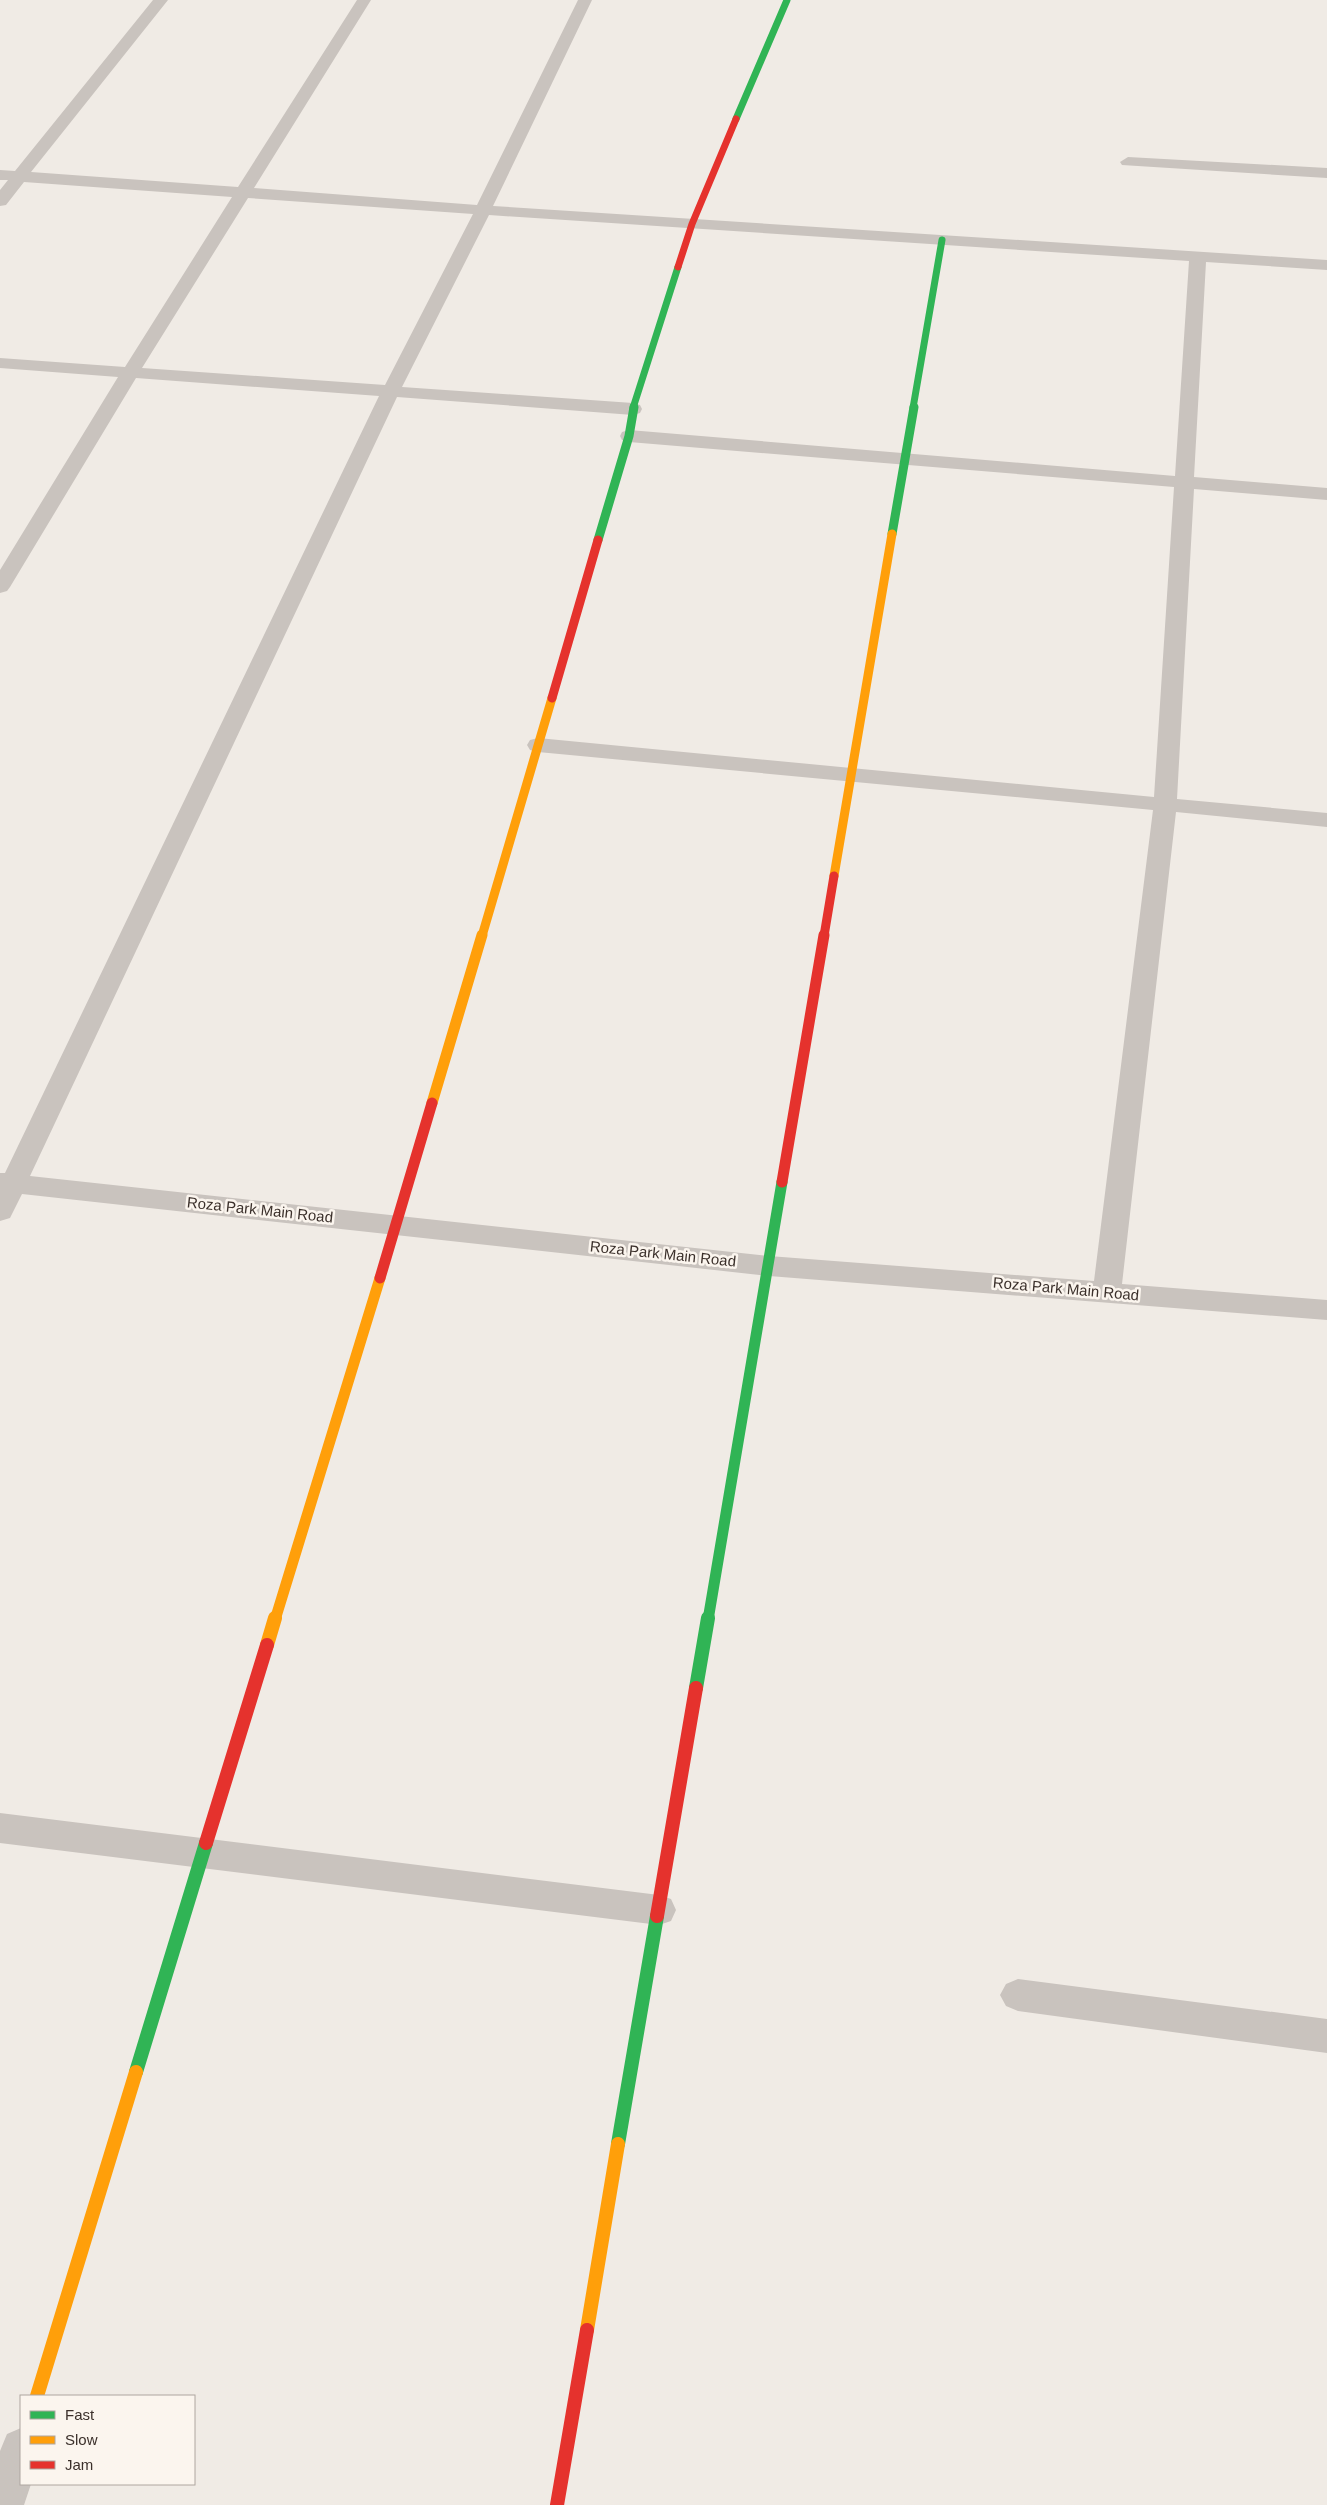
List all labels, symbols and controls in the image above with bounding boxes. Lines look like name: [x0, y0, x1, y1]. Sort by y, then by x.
street label: Roza Park Main Road: [186, 1193, 334, 1226]
street label: Roza Park Main Road: [589, 1237, 737, 1270]
street label: Roza Park Main Road: [992, 1274, 1140, 1303]
legend: [20, 2395, 195, 2485]
text: Fast: [65, 2406, 95, 2423]
text: Slow: [65, 2431, 98, 2448]
text: Jam: [65, 2456, 93, 2473]

